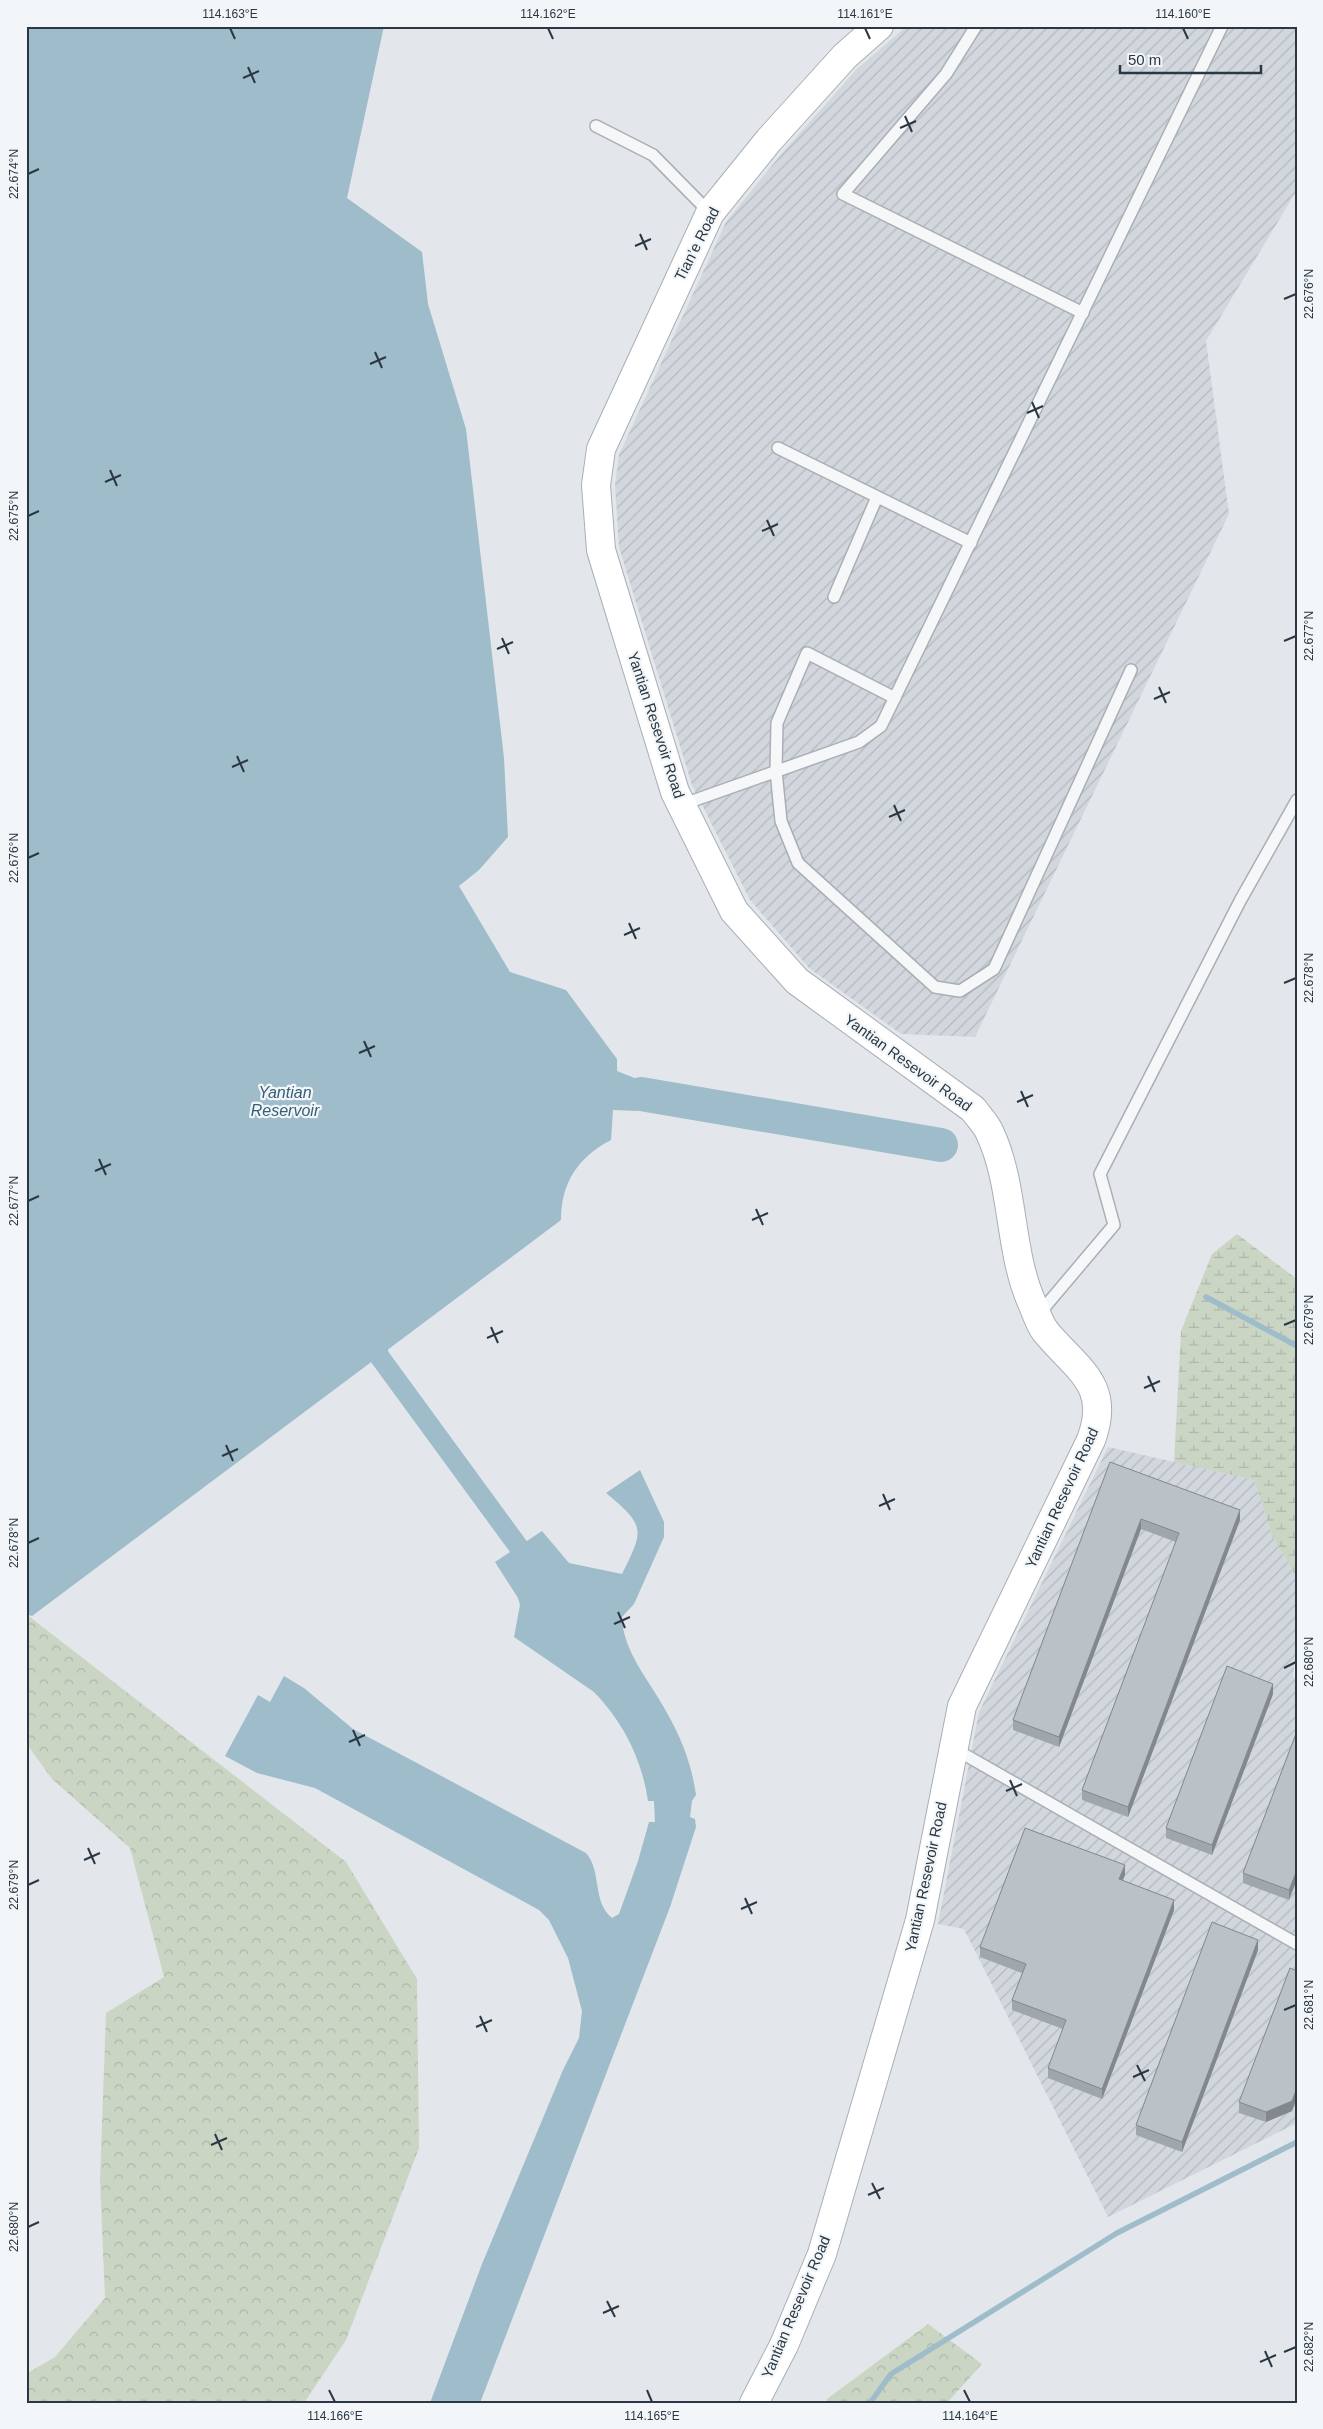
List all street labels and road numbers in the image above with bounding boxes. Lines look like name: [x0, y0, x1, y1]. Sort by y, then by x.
street label: Tian’e Road: [671, 204, 722, 283]
street label: Yantian Resevoir Road: [625, 649, 688, 800]
street label: Yantian Resevoir Road: [841, 1011, 975, 1114]
street label: Yantian Resevoir Road: [1021, 1425, 1102, 1571]
street label: Yantian Resevoir Road: [901, 1800, 950, 1954]
street label: Yantian Resevoir Road: [758, 2233, 833, 2381]

